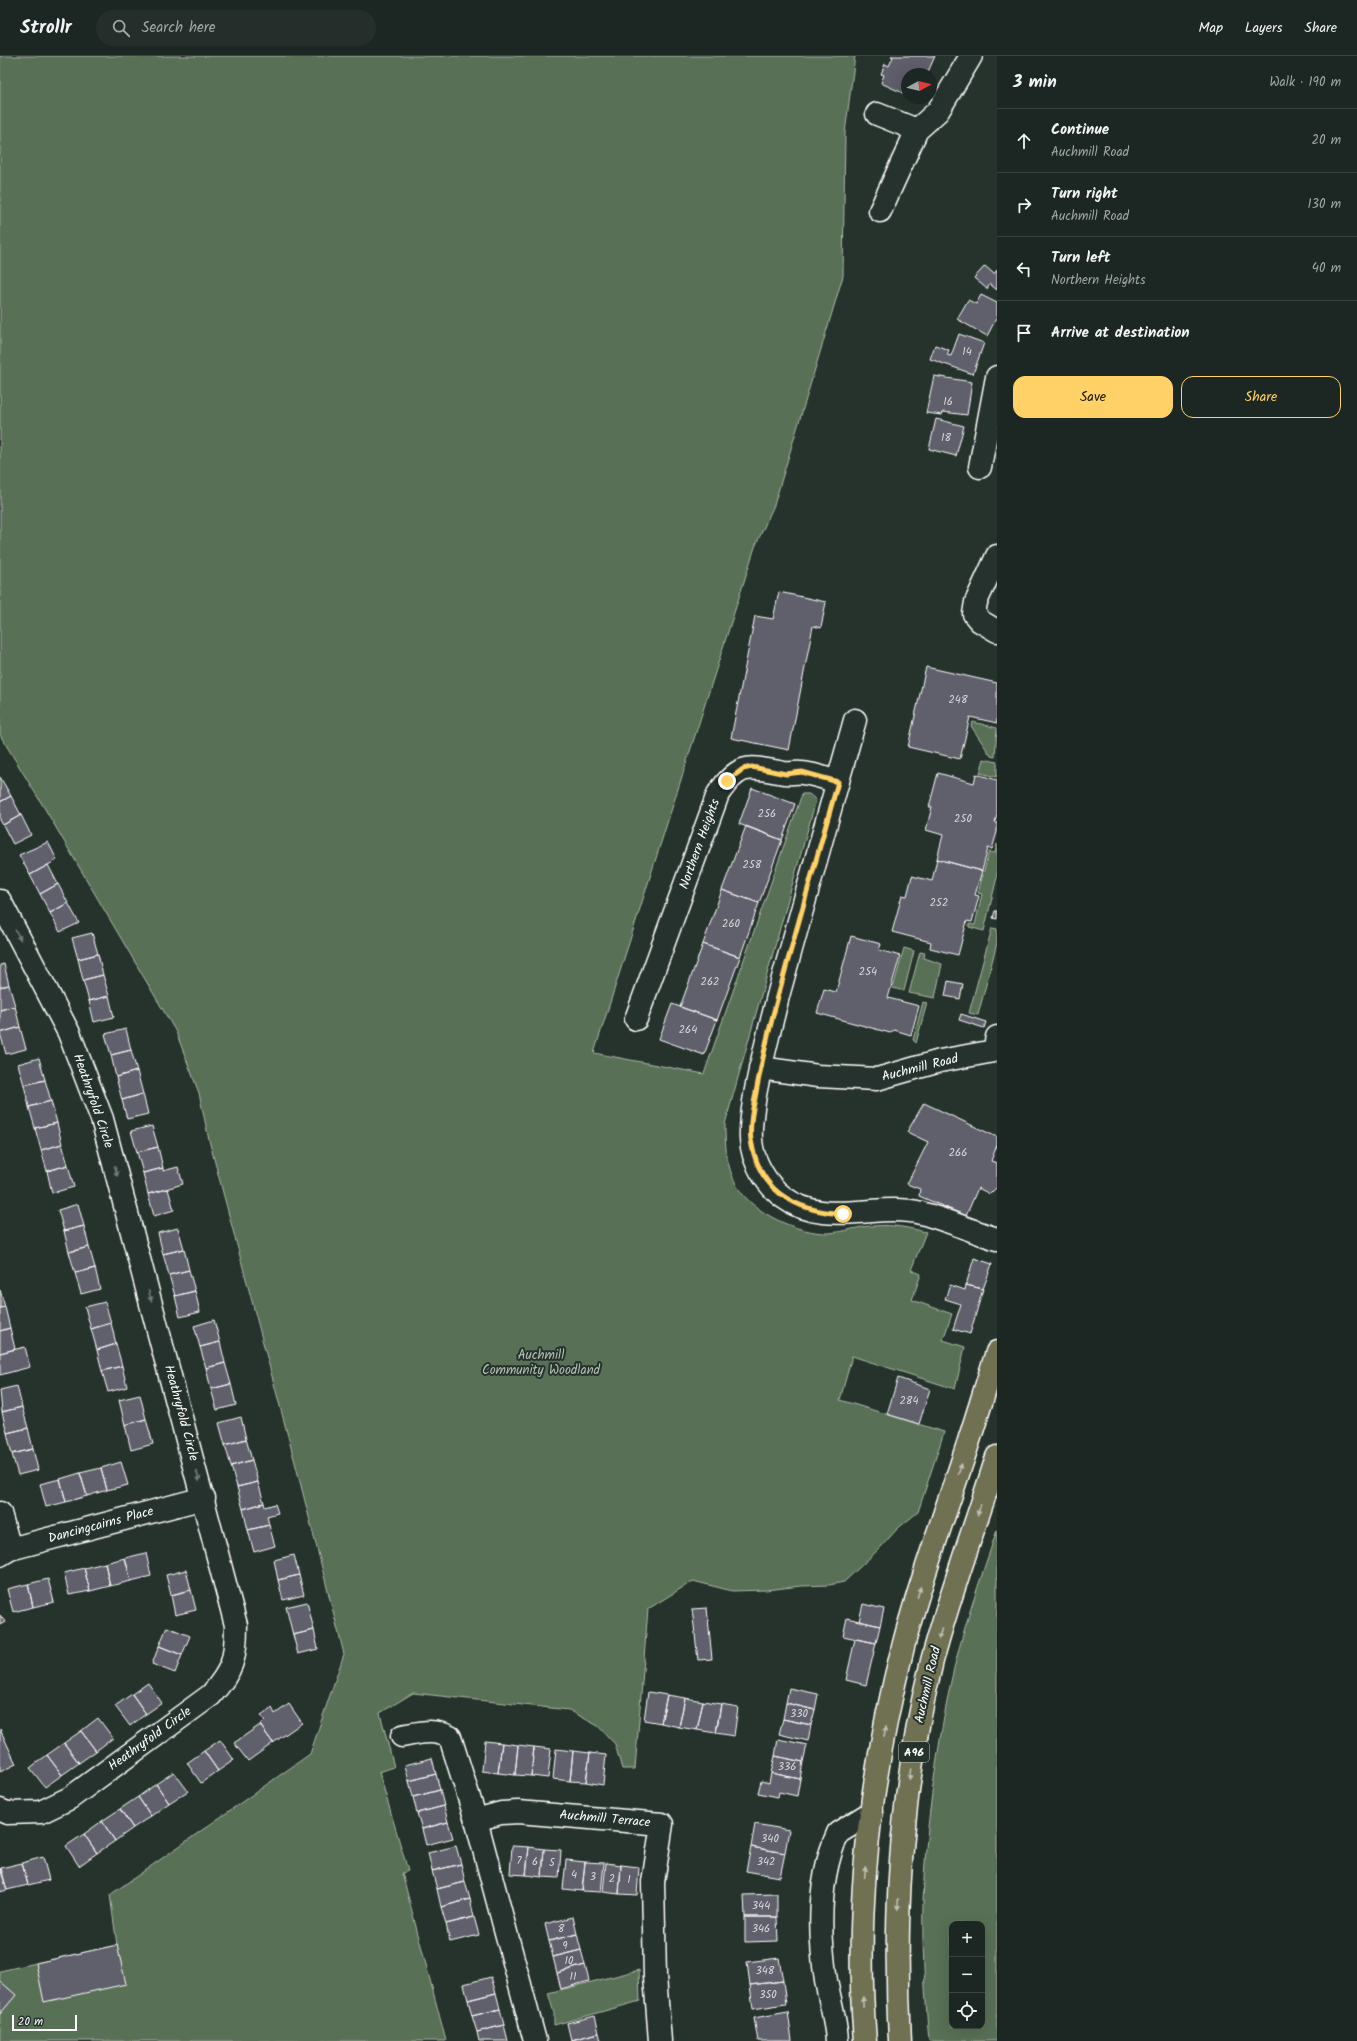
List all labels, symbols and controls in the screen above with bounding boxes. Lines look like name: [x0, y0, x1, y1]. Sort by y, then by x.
search box: [96, 10, 376, 46]
text: Strollr: [20, 13, 72, 43]
text: Search here: [142, 16, 216, 40]
icon: search: [110, 17, 132, 39]
text: Map: [1199, 17, 1223, 39]
text: Layers: [1245, 17, 1283, 39]
text: Share: [1305, 17, 1337, 39]
north arrow: [901, 68, 937, 104]
text: 3 min: [1013, 69, 1057, 96]
text: Walk · 190 m: [1269, 72, 1341, 93]
text: Continue: [1051, 118, 1109, 142]
icon: ahead: [1013, 130, 1035, 152]
text: 20 m: [1311, 130, 1341, 151]
text: Auchmill Road: [1051, 142, 1129, 163]
text: Turn right: [1051, 182, 1118, 206]
icon: right: [1013, 194, 1035, 216]
text: 130 m: [1307, 194, 1341, 215]
text: Auchmill Road: [1051, 206, 1129, 227]
text: Turn left: [1051, 246, 1111, 270]
icon: left: [1013, 258, 1035, 280]
text: 40 m: [1312, 258, 1341, 279]
text: Northern Heights: [1051, 270, 1146, 291]
text: Arrive at destination: [1051, 321, 1190, 345]
icon: arrive: [1013, 322, 1035, 344]
house number: 14: [962, 343, 972, 361]
button: Save: [1013, 376, 1173, 418]
button: Share: [1181, 376, 1341, 418]
house number: 16: [943, 393, 953, 411]
house number: 18: [941, 429, 951, 447]
house number: 248: [948, 691, 968, 709]
route end: [718, 772, 736, 790]
street label: Northern Heights: [674, 796, 726, 892]
house number: 256: [758, 805, 776, 823]
house number: 250: [954, 810, 972, 828]
house number: 258: [743, 856, 762, 874]
house number: 252: [930, 894, 948, 912]
house number: 260: [722, 915, 740, 933]
one-way arrow: [15, 930, 21, 941]
house number: 254: [859, 963, 877, 981]
house number: 262: [701, 973, 719, 991]
house number: 264: [679, 1021, 697, 1039]
street label: Auchmill Road: [880, 1048, 961, 1088]
street label: Heathryfold Circle: [67, 1051, 119, 1151]
house number: 266: [949, 1144, 967, 1162]
one-way arrow: [113, 1165, 119, 1177]
route start: [834, 1205, 852, 1223]
one-way arrow: [147, 1291, 153, 1303]
park label: Auchmill Community Woodland: [482, 1345, 601, 1381]
street label: Heathryfold Circle: [158, 1363, 204, 1464]
house number: 284: [899, 1392, 919, 1410]
one-way arrow: [957, 1462, 963, 1474]
one-way arrow: [195, 1470, 201, 1482]
street label: Dancingcairns Place: [46, 1501, 156, 1549]
one-way arrow: [976, 1504, 982, 1516]
one-way arrow: [916, 1586, 922, 1598]
one-way arrow: [937, 1628, 943, 1640]
street label: Auchmill Road: [909, 1644, 947, 1725]
street label: Heathryfold Circle: [104, 1701, 196, 1777]
house number: 330: [790, 1705, 809, 1723]
one-way arrow: [883, 1726, 889, 1738]
road number: A96: [899, 1742, 929, 1762]
house number: 336: [778, 1758, 796, 1776]
one-way arrow: [907, 1768, 913, 1780]
street label: Auchmill Terrace: [559, 1805, 651, 1833]
house number: 340: [761, 1830, 779, 1848]
house number: 7: [516, 1852, 522, 1870]
house number: 6: [532, 1853, 538, 1871]
house number: 342: [757, 1853, 775, 1871]
house number: 5: [549, 1854, 556, 1872]
house number: 4: [571, 1866, 577, 1884]
one-way arrow: [862, 1866, 869, 1878]
house number: 3: [590, 1868, 596, 1886]
house number: 2: [609, 1870, 615, 1888]
house number: 1: [627, 1871, 631, 1889]
house number: 344: [752, 1897, 770, 1915]
one-way arrow: [895, 1898, 901, 1911]
house number: 8: [558, 1920, 565, 1938]
house number: 346: [752, 1920, 770, 1938]
map controls: [949, 1921, 985, 2029]
button: +: [949, 1921, 985, 1957]
house number: 9: [562, 1937, 568, 1955]
house number: 10: [565, 1952, 574, 1970]
button: −: [949, 1957, 985, 1993]
house number: 348: [756, 1962, 775, 1980]
house number: 11: [570, 1968, 576, 1986]
house number: 350: [759, 1986, 777, 2004]
button: locate: [949, 1993, 985, 2029]
one-way arrow: [859, 1996, 866, 2008]
scale bar: [12, 2013, 77, 2032]
text: 20 m: [18, 2013, 43, 2031]

